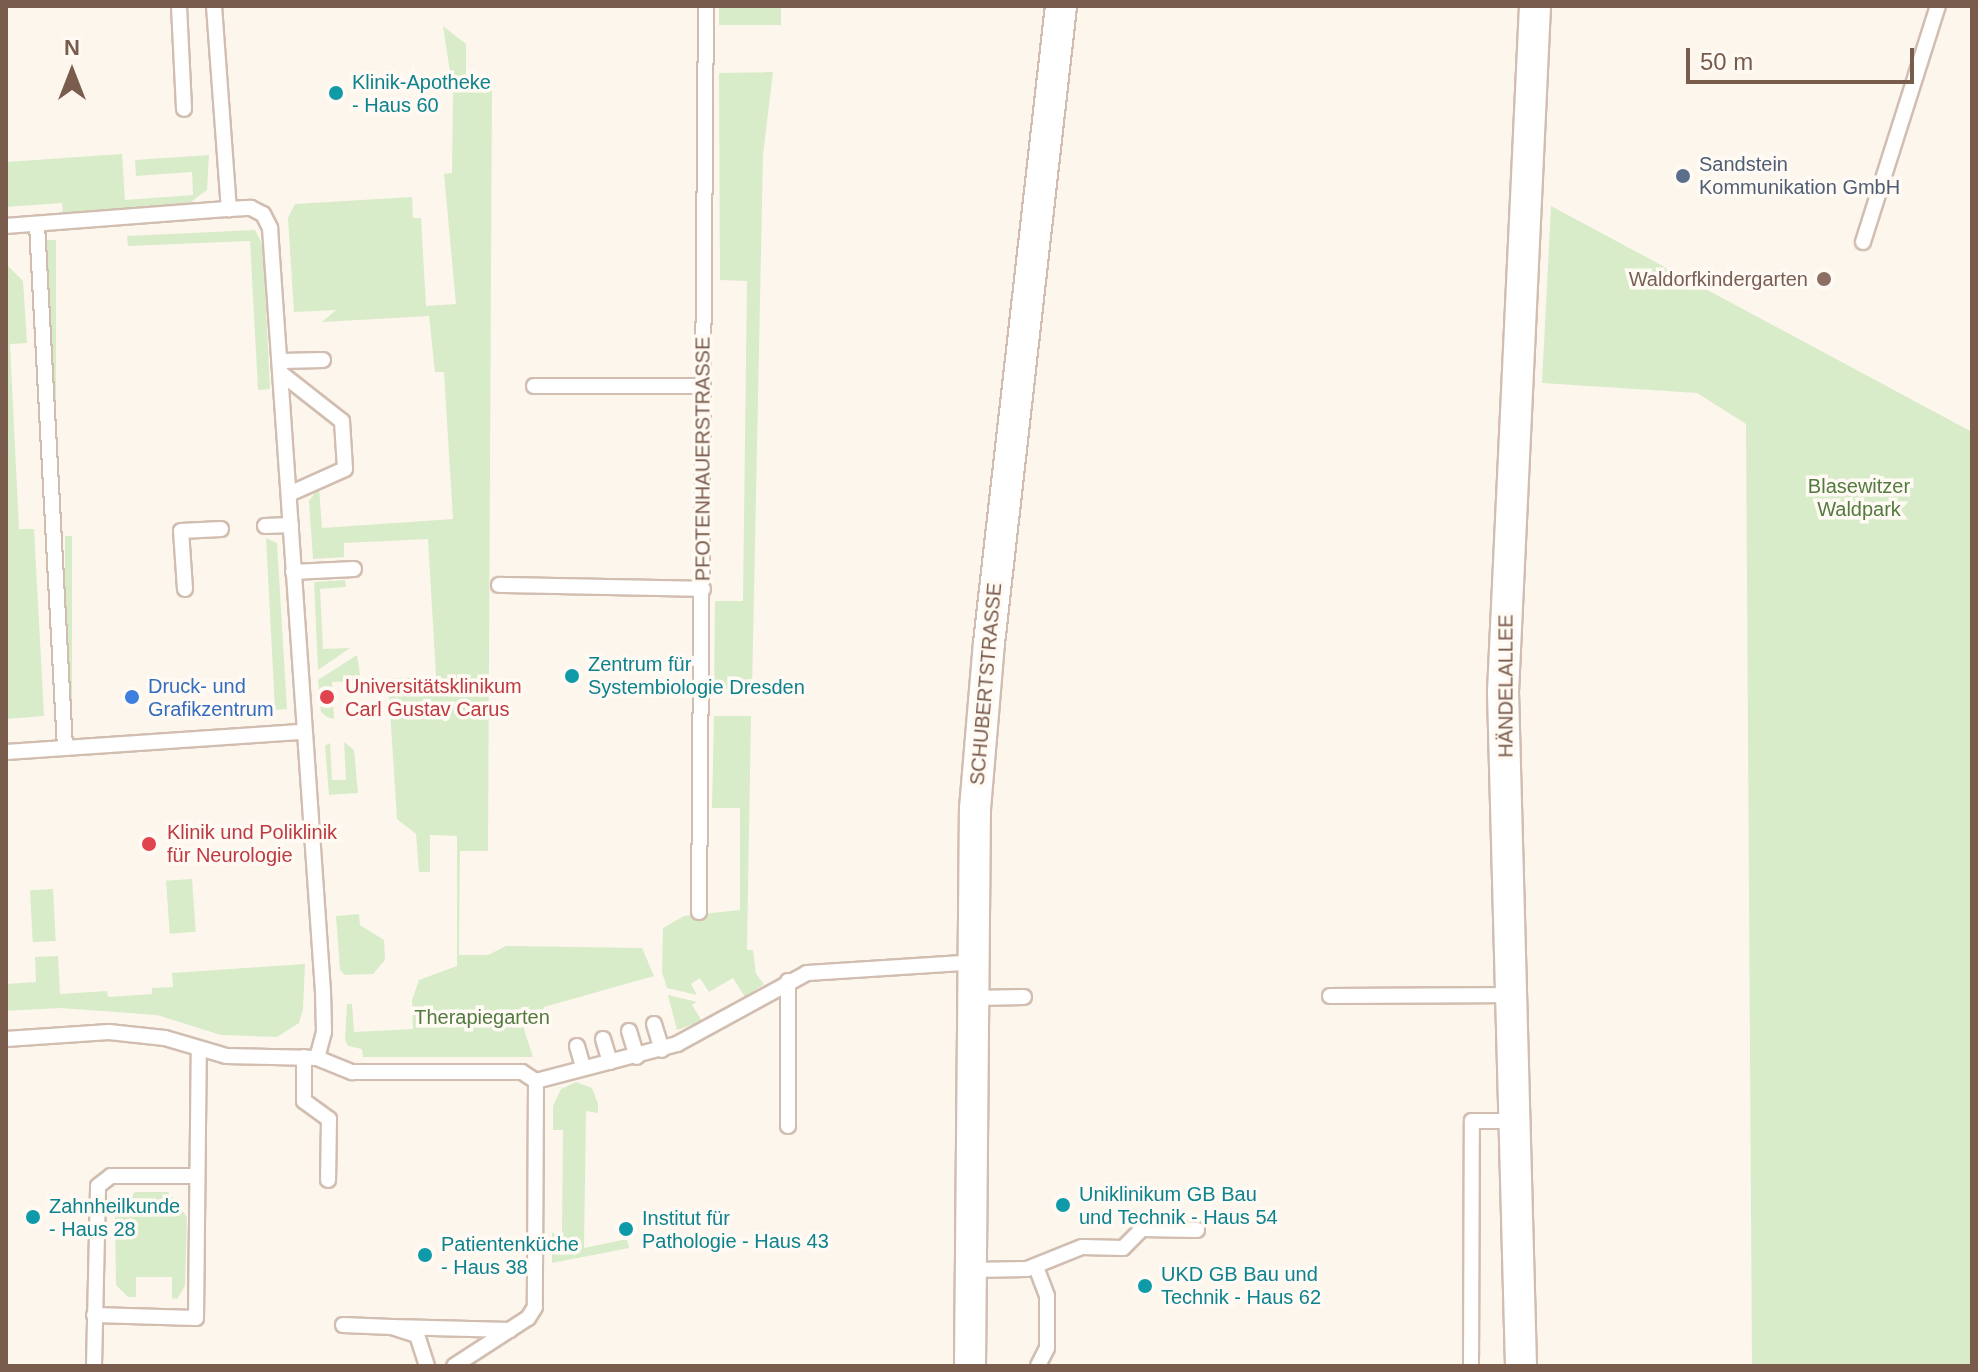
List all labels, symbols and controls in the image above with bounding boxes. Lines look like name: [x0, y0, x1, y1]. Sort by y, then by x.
north arrow: [32, 32, 112, 112]
scale bar: [1690, 32, 1918, 82]
text: N: [64, 35, 80, 60]
text: 50 m: [1700, 48, 1753, 75]
place label: Klinik-Apotheke - Haus 60: [352, 70, 491, 117]
marker: Klinik-Apotheke - Haus 60: [327, 84, 345, 102]
place label: Sandstein Kommunikation GmbH: [1699, 152, 1900, 199]
marker: Sandstein Kommunikation GmbH: [1674, 167, 1692, 185]
place label: Waldorfkindergarten: [1629, 267, 1808, 291]
marker: Waldorfkindergarten: [1815, 270, 1833, 288]
street label: PFOTENHAUERSTRASSE: [691, 337, 715, 581]
park label: Blasewitzer Waldpark: [1808, 475, 1910, 522]
street label: SCHUBERTSTRASSE: [965, 582, 1007, 786]
street label: HÄNDELALLEE: [1494, 614, 1518, 758]
place label: Zentrum für Systembiologie Dresden: [588, 652, 805, 699]
marker: Zentrum für Systembiologie Dresden: [563, 667, 581, 685]
place label: Druck- und Grafikzentrum: [148, 674, 274, 721]
place label: Universitätsklinikum Carl Gustav Carus: [345, 674, 522, 721]
marker: Universitätsklinikum Carl Gustav Carus: [316, 686, 338, 708]
marker: Druck- und Grafikzentrum: [123, 688, 141, 706]
place label: Klinik und Poliklinik für Neurologie: [167, 820, 337, 867]
marker: Klinik und Poliklinik für Neurologie: [138, 833, 160, 855]
park label: Therapiegarten: [414, 1005, 550, 1029]
place label: Uniklinikum GB Bau und Technik - Haus 54: [1079, 1182, 1278, 1229]
place label: Zahnheilkunde - Haus 28: [49, 1194, 180, 1241]
marker: Uniklinikum GB Bau und Technik - Haus 54: [1054, 1196, 1072, 1214]
place label: Institut für Pathologie - Haus 43: [642, 1206, 829, 1253]
marker: Zahnheilkunde - Haus 28: [24, 1208, 42, 1226]
marker: Institut für Pathologie - Haus 43: [617, 1220, 635, 1238]
place label: Patientenküche - Haus 38: [441, 1232, 579, 1279]
marker: Patientenküche - Haus 38: [416, 1246, 434, 1264]
place label: UKD GB Bau und Technik - Haus 62: [1161, 1262, 1321, 1309]
marker: UKD GB Bau und Technik - Haus 62: [1136, 1277, 1154, 1295]

